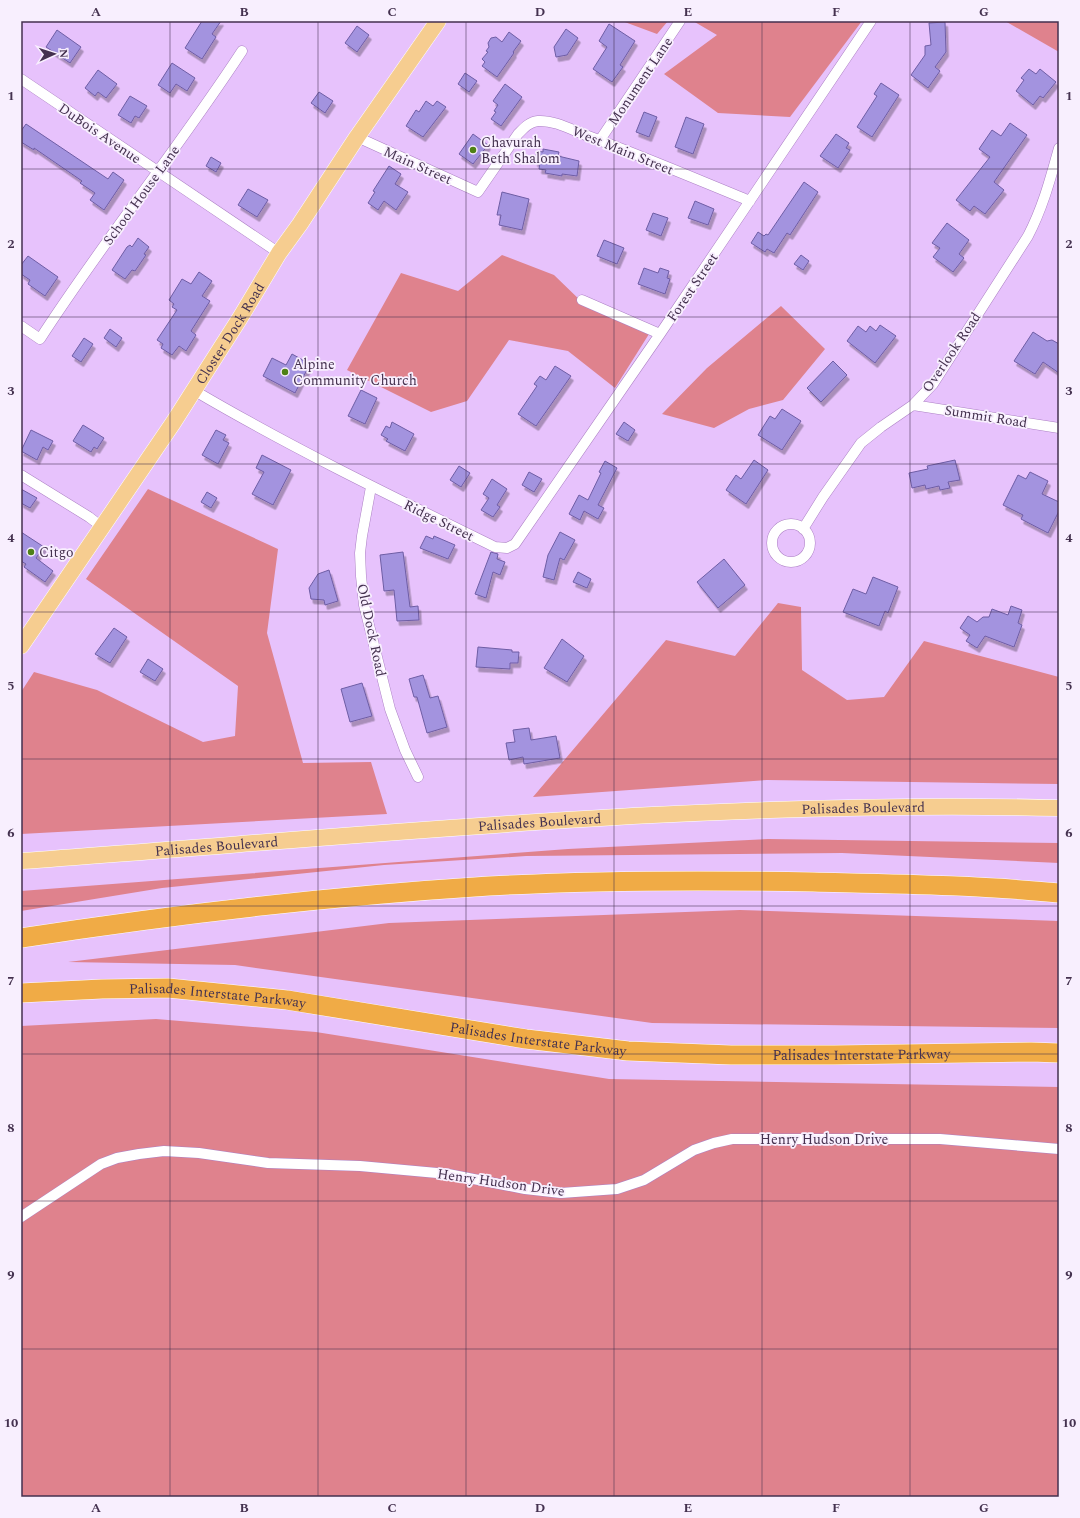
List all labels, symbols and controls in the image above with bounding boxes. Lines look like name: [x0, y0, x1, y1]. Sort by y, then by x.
text: A: [91, 2, 101, 22]
text: B: [239, 2, 249, 22]
text: C: [387, 2, 397, 22]
text: D: [535, 2, 545, 22]
text: E: [684, 2, 693, 22]
text: F: [832, 2, 840, 22]
text: G: [979, 2, 989, 22]
street label: Monument Lane: [603, 33, 678, 130]
north arrow: [34, 34, 74, 74]
text: N: [55, 49, 72, 58]
text: 1: [7, 86, 15, 106]
text: 1: [1065, 86, 1073, 106]
street label: DuBois Avenue: [54, 98, 145, 169]
street label: West Main Street: [569, 121, 677, 180]
place label: Chavurah Beth Shalom: [481, 132, 560, 169]
street label: School House Lane: [98, 141, 185, 250]
street label: Main Street: [380, 141, 455, 190]
marker: Chavurah Beth Shalom: [468, 145, 478, 155]
text: 2: [7, 234, 15, 254]
text: 2: [1065, 234, 1073, 254]
street label: Forest Street: [662, 249, 723, 326]
street label: Closter Dock Road: [190, 278, 270, 389]
street label: Overlook Road: [917, 308, 986, 397]
place label: Alpine Community Church: [293, 354, 417, 391]
marker: Alpine Community Church: [280, 367, 290, 377]
text: 3: [7, 381, 15, 401]
text: 3: [1065, 381, 1073, 401]
street label: Summit Road: [943, 400, 1029, 433]
street label: Ridge Street: [400, 494, 478, 547]
text: 4: [7, 528, 15, 548]
text: 4: [1065, 528, 1073, 548]
place label: Citgo: [39, 542, 74, 563]
marker: Citgo: [26, 547, 36, 557]
street label: Old Dock Road: [351, 582, 392, 679]
text: 5: [7, 676, 15, 696]
text: 5: [1065, 676, 1073, 696]
street label: Palisades Boulevard: [801, 797, 925, 820]
street label: Palisades Boulevard: [477, 808, 602, 837]
text: 6: [7, 823, 15, 843]
text: 6: [1065, 823, 1073, 843]
street label: Palisades Boulevard: [154, 831, 279, 862]
text: 7: [7, 971, 15, 991]
text: 7: [1065, 971, 1073, 991]
street label: Palisades Interstate Parkway: [129, 978, 309, 1014]
street label: Palisades Interstate Parkway: [448, 1017, 629, 1062]
street label: Palisades Interstate Parkway: [772, 1043, 952, 1066]
text: 8: [7, 1118, 15, 1138]
text: 8: [1065, 1118, 1073, 1138]
street label: Henry Hudson Drive: [760, 1129, 889, 1150]
street label: Henry Hudson Drive: [436, 1163, 566, 1202]
text: 9: [7, 1265, 15, 1285]
text: 9: [1065, 1265, 1073, 1285]
text: 10: [4, 1413, 18, 1433]
text: 10: [1062, 1413, 1076, 1433]
text: A: [91, 1498, 101, 1518]
text: B: [239, 1498, 249, 1518]
text: C: [387, 1498, 397, 1518]
text: D: [535, 1498, 545, 1518]
text: E: [684, 1498, 693, 1518]
text: F: [832, 1498, 840, 1518]
text: G: [979, 1498, 989, 1518]

